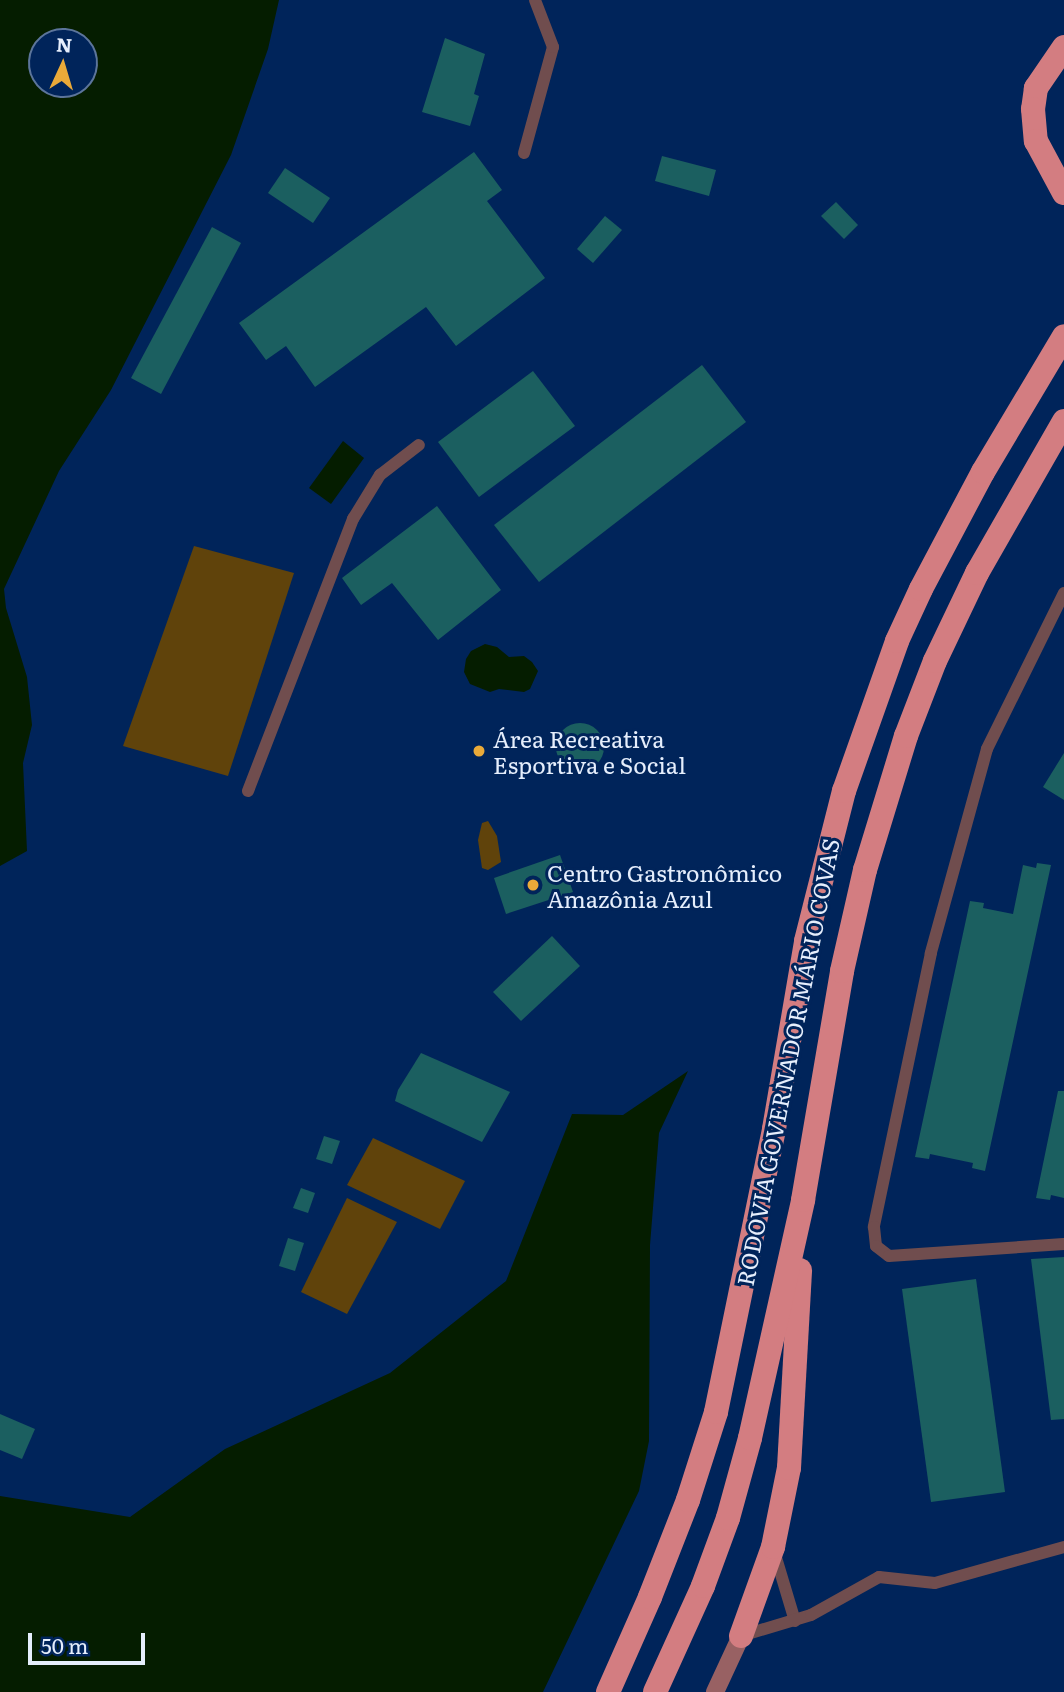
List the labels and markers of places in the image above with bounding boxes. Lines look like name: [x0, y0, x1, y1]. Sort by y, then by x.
place label: Área Recreativa Esportiva e Social: [493, 724, 686, 778]
marker: Área Recreativa Esportiva e Social: [471, 743, 487, 759]
place label: Centro Gastronômico Amazônia Azul: [547, 858, 782, 912]
marker: Centro Gastronômico Amazônia Azul: [525, 877, 541, 893]

